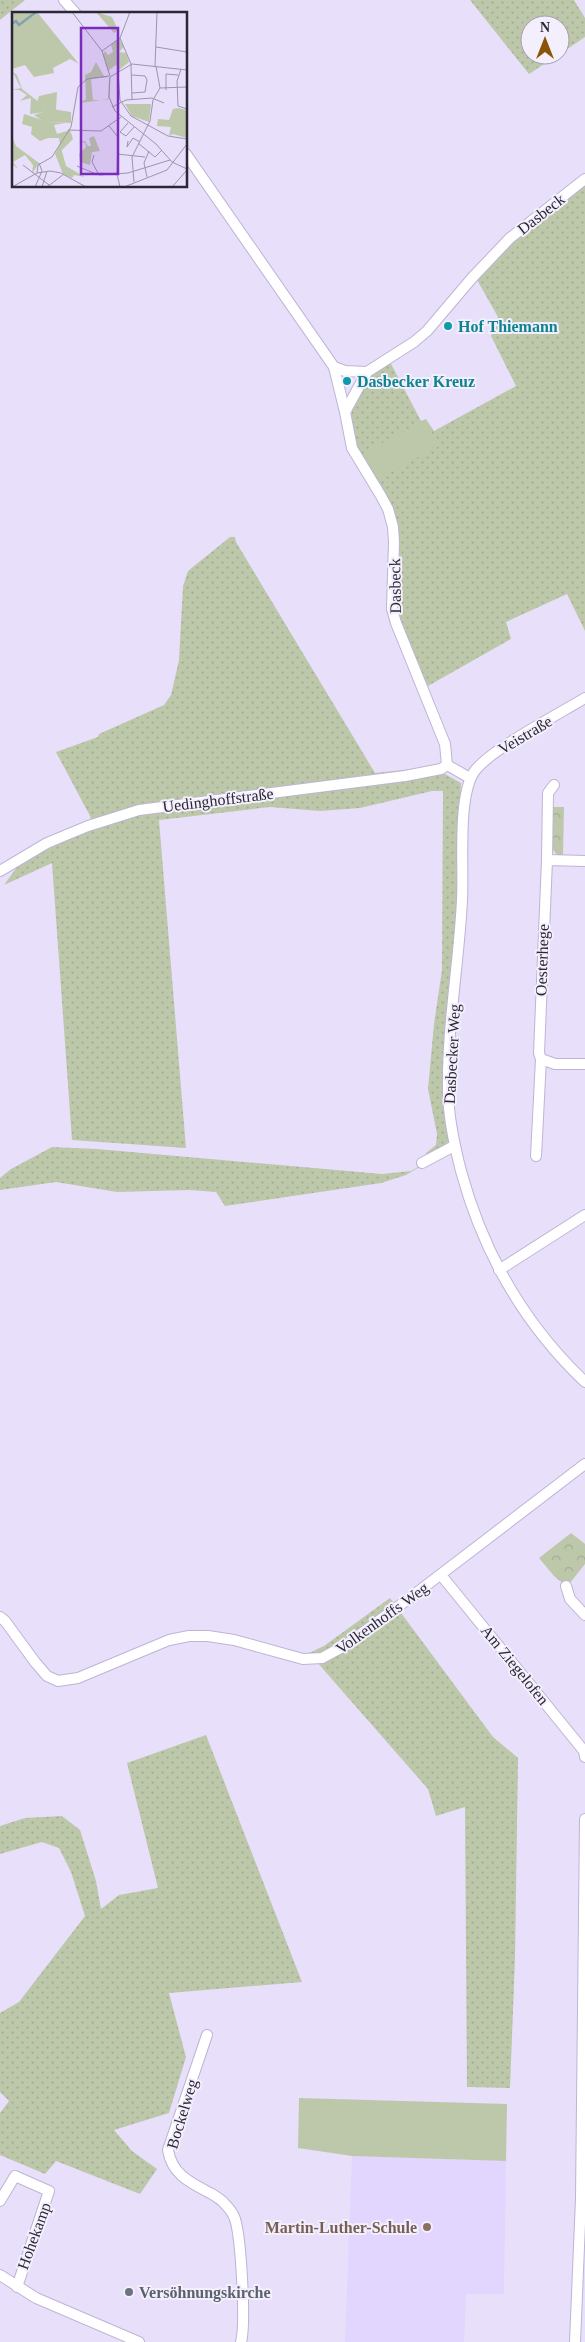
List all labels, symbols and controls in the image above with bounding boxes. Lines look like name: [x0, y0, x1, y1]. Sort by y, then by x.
inset map: [12, 12, 188, 188]
north arrow: [520, 15, 570, 65]
text: N: [540, 20, 550, 35]
street label: Dasbeck: [514, 190, 568, 238]
place label: Hof Thiemann: [458, 318, 558, 335]
marker: Hof Thiemann: [442, 320, 454, 332]
place label: Dasbecker Kreuz: [357, 373, 475, 390]
marker: Dasbecker Kreuz: [341, 375, 353, 387]
street label: Dasbeck: [386, 558, 404, 614]
street label: Veistraße: [495, 712, 555, 758]
street label: Uedinghoffstraße: [162, 785, 275, 816]
street label: Oesterhege: [532, 924, 553, 996]
street label: Dasbecker Weg: [441, 1004, 464, 1105]
street label: Volkenhoffs Weg: [332, 1579, 432, 1658]
street label: Am Ziegelofen: [477, 1622, 552, 1709]
street label: Bockelweg: [163, 2077, 202, 2151]
street label: Hohekamp: [14, 2200, 55, 2272]
place label: Martin-Luther-Schule: [265, 2219, 417, 2236]
marker: Martin-Luther-Schule: [421, 2221, 433, 2233]
place label: Versöhnungskirche: [139, 2284, 271, 2302]
marker: Versöhnungskirche: [123, 2286, 135, 2298]

